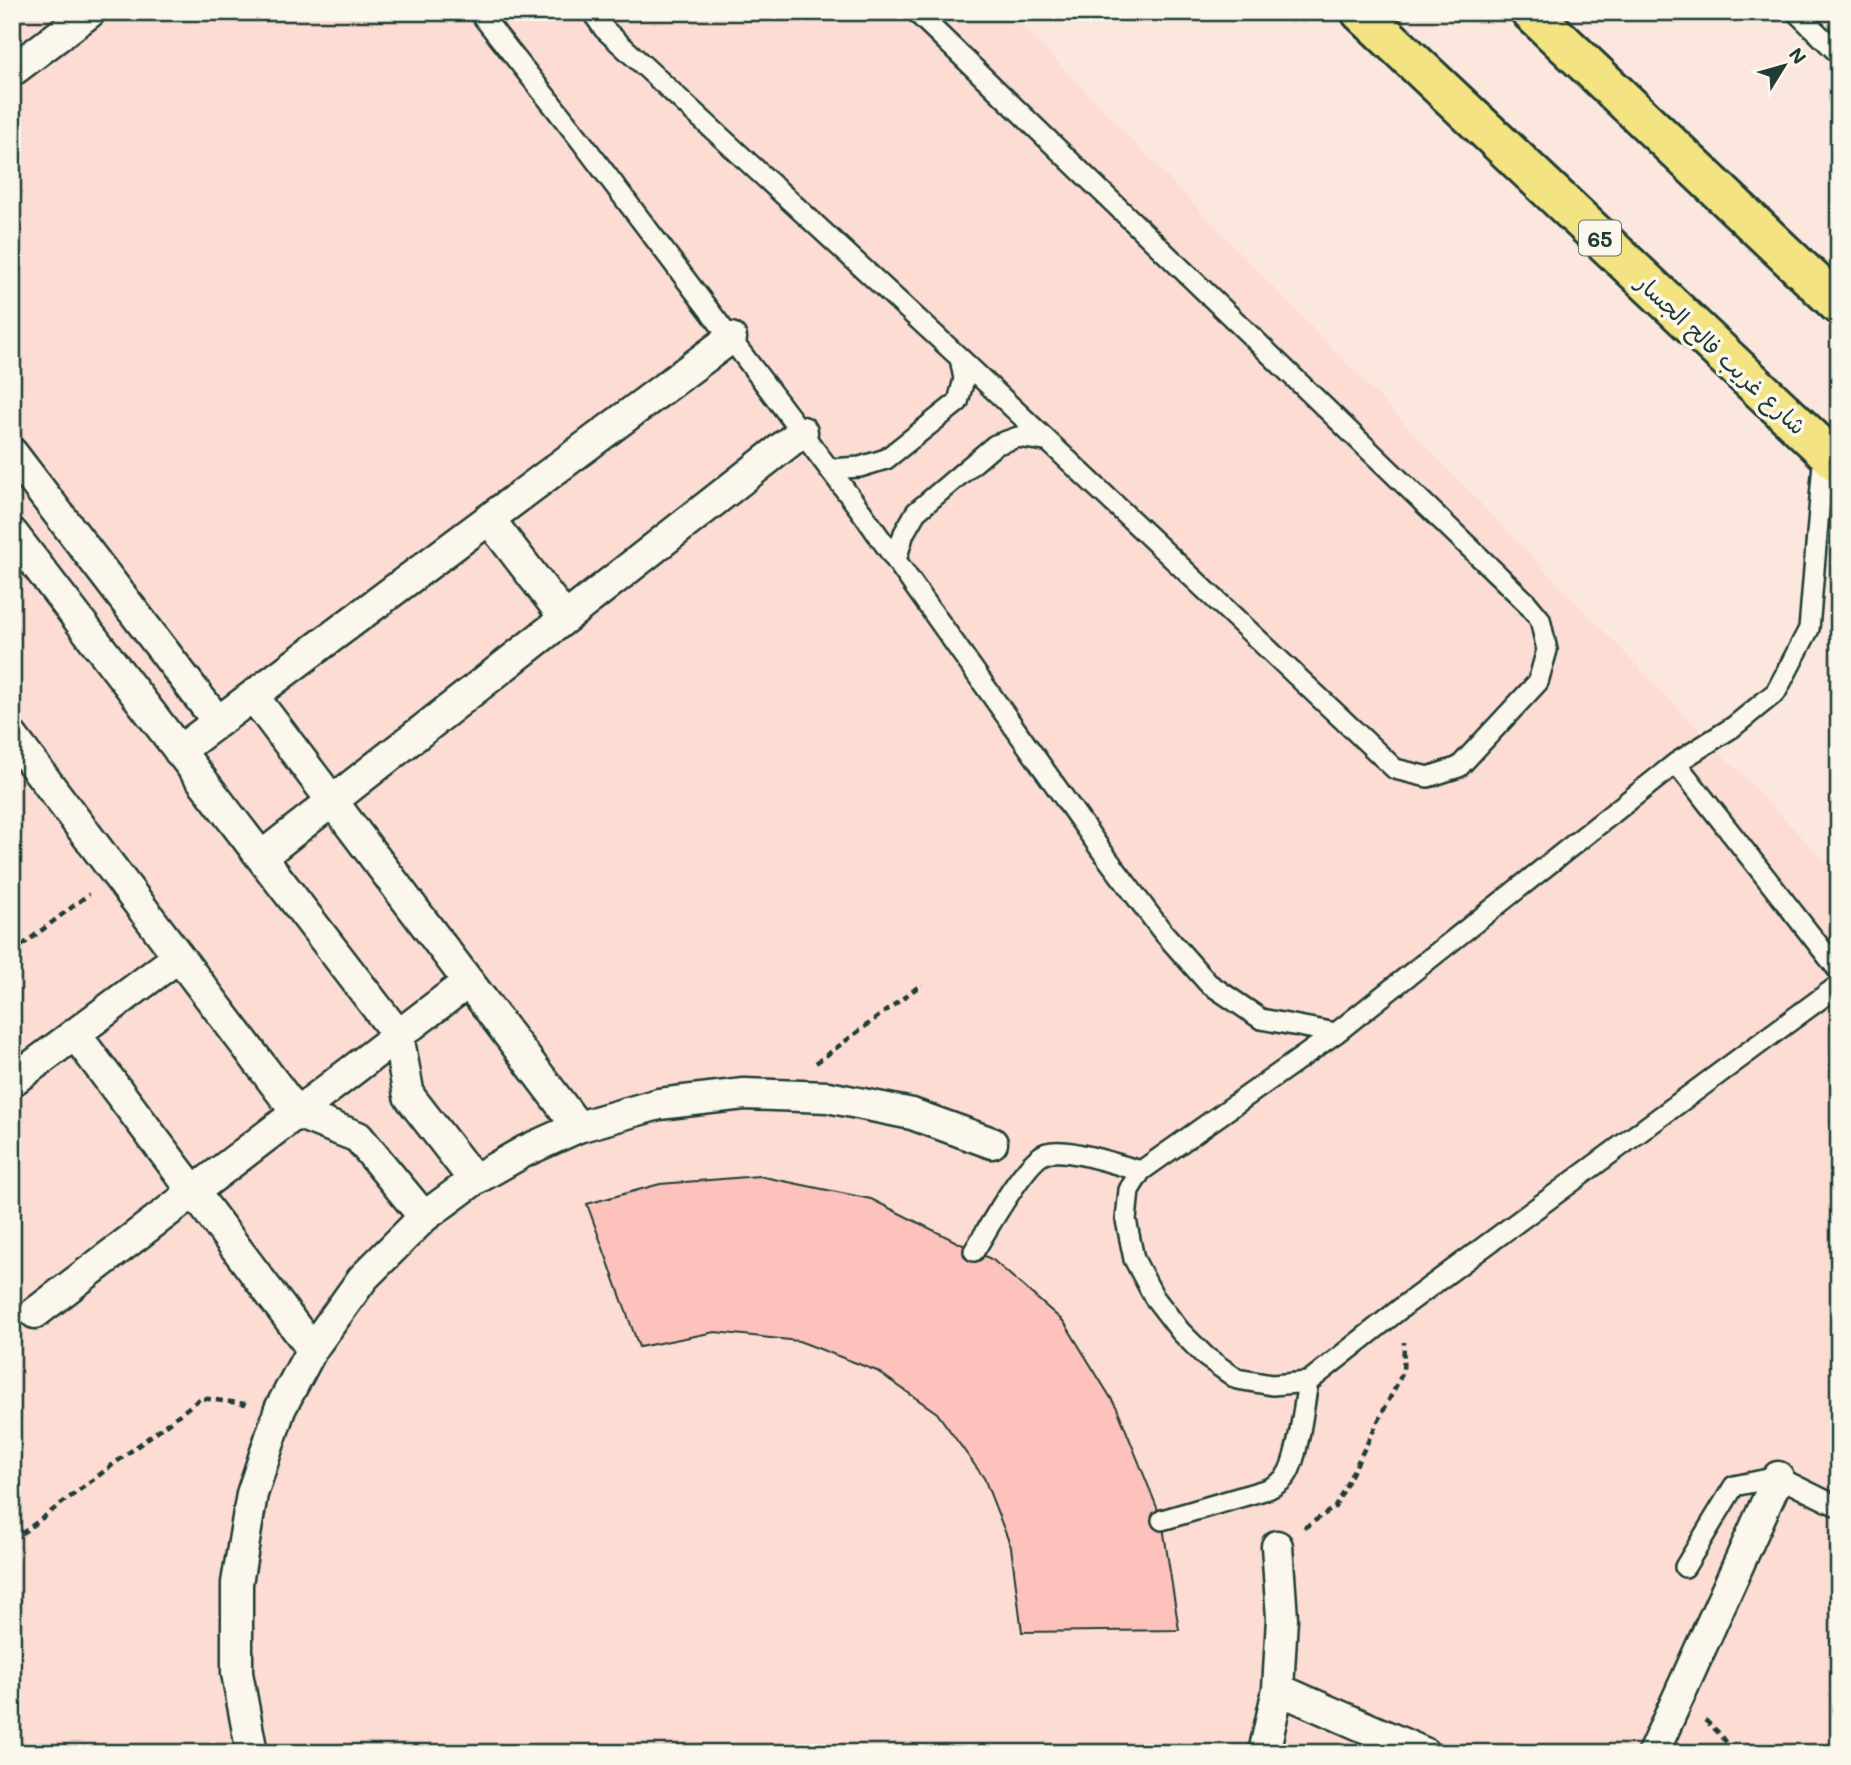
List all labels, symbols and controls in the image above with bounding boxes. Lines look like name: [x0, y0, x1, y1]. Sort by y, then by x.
north arrow: [1750, 32, 1820, 102]
text: N: [1784, 42, 1812, 69]
road number: 65: [1579, 220, 1621, 256]
street label: شارع غريب فالح الجسار: [1628, 266, 1813, 442]

